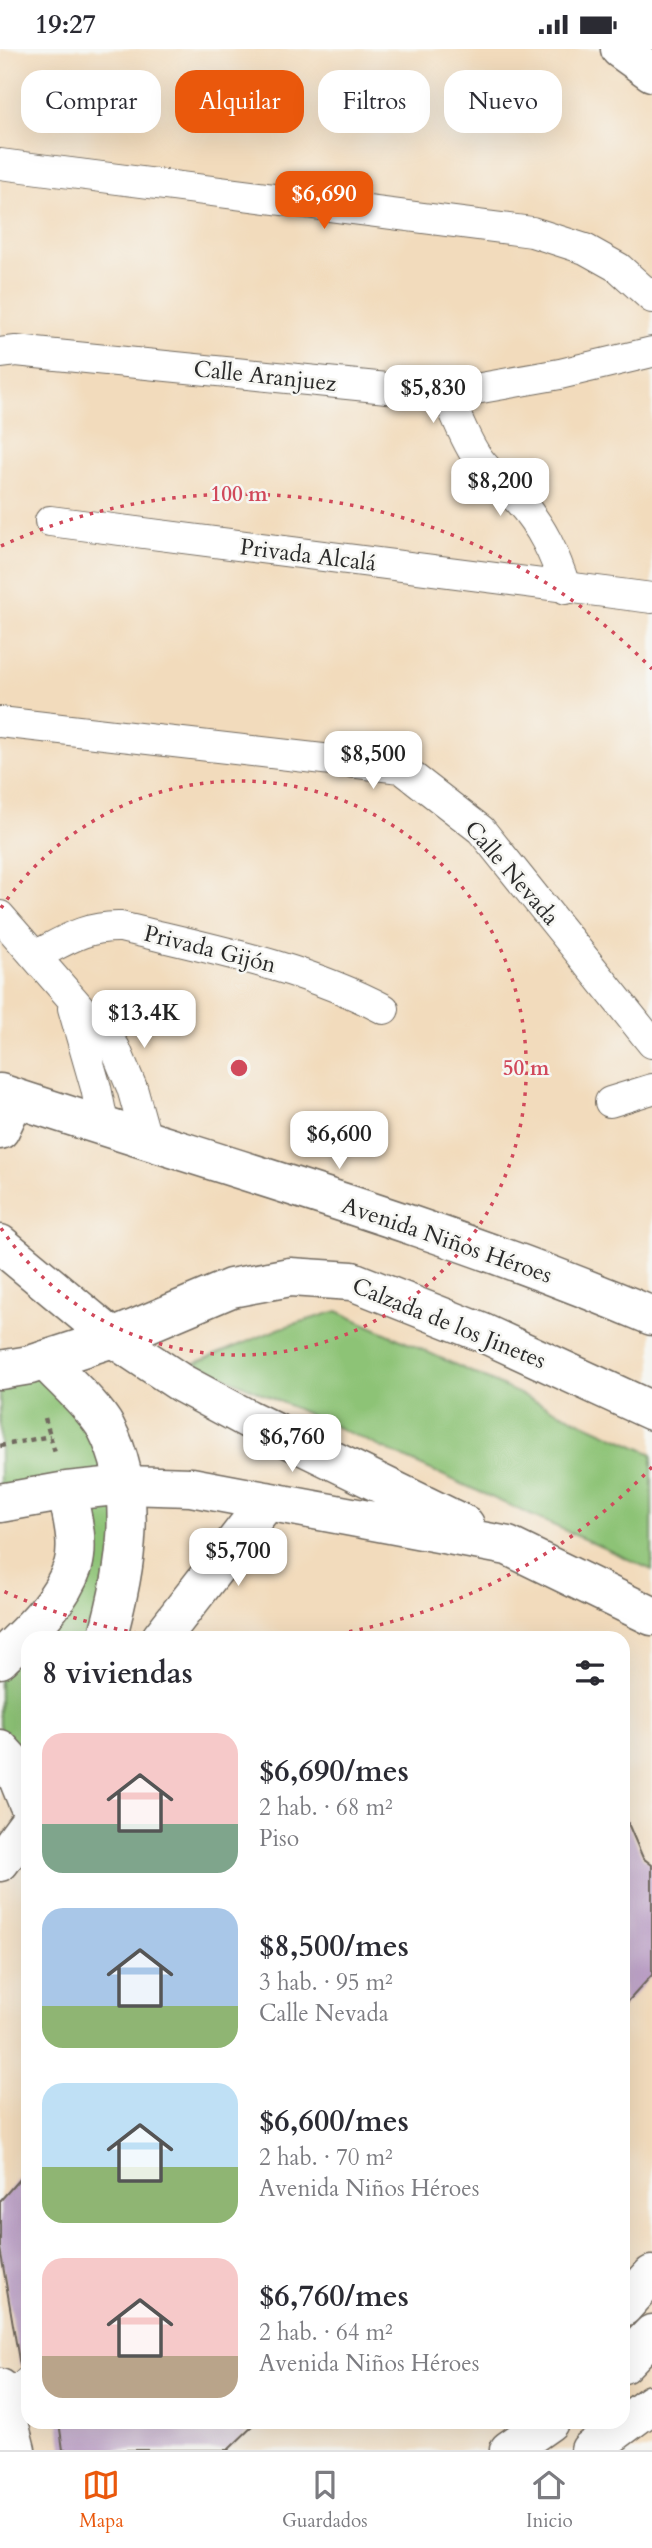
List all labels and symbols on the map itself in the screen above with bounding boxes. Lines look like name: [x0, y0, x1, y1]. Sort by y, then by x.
pin: $6,690: [267, 171, 381, 231]
street label: Calle Aranjuez: [192, 353, 338, 399]
pin: $5,830: [376, 365, 490, 425]
pin: $8,200: [443, 459, 557, 518]
text: 100 m: [210, 480, 268, 509]
street label: Privada Alcalá: [238, 531, 378, 579]
pin: $8,500: [316, 731, 430, 791]
street label: Calle Nevada: [458, 814, 566, 932]
street label: Privada Gijón: [141, 918, 279, 980]
pin: $13.4K: [87, 991, 201, 1050]
text: 50 m: [503, 1054, 550, 1083]
centre of rings: [227, 1056, 251, 1080]
pin: $6,600: [282, 1111, 396, 1171]
street label: Avenida Niños Héroes: [338, 1189, 556, 1291]
street label: Calzada de los Jinetes: [348, 1270, 550, 1376]
pin: $6,760: [235, 1415, 349, 1474]
pin: $5,700: [181, 1529, 295, 1588]

